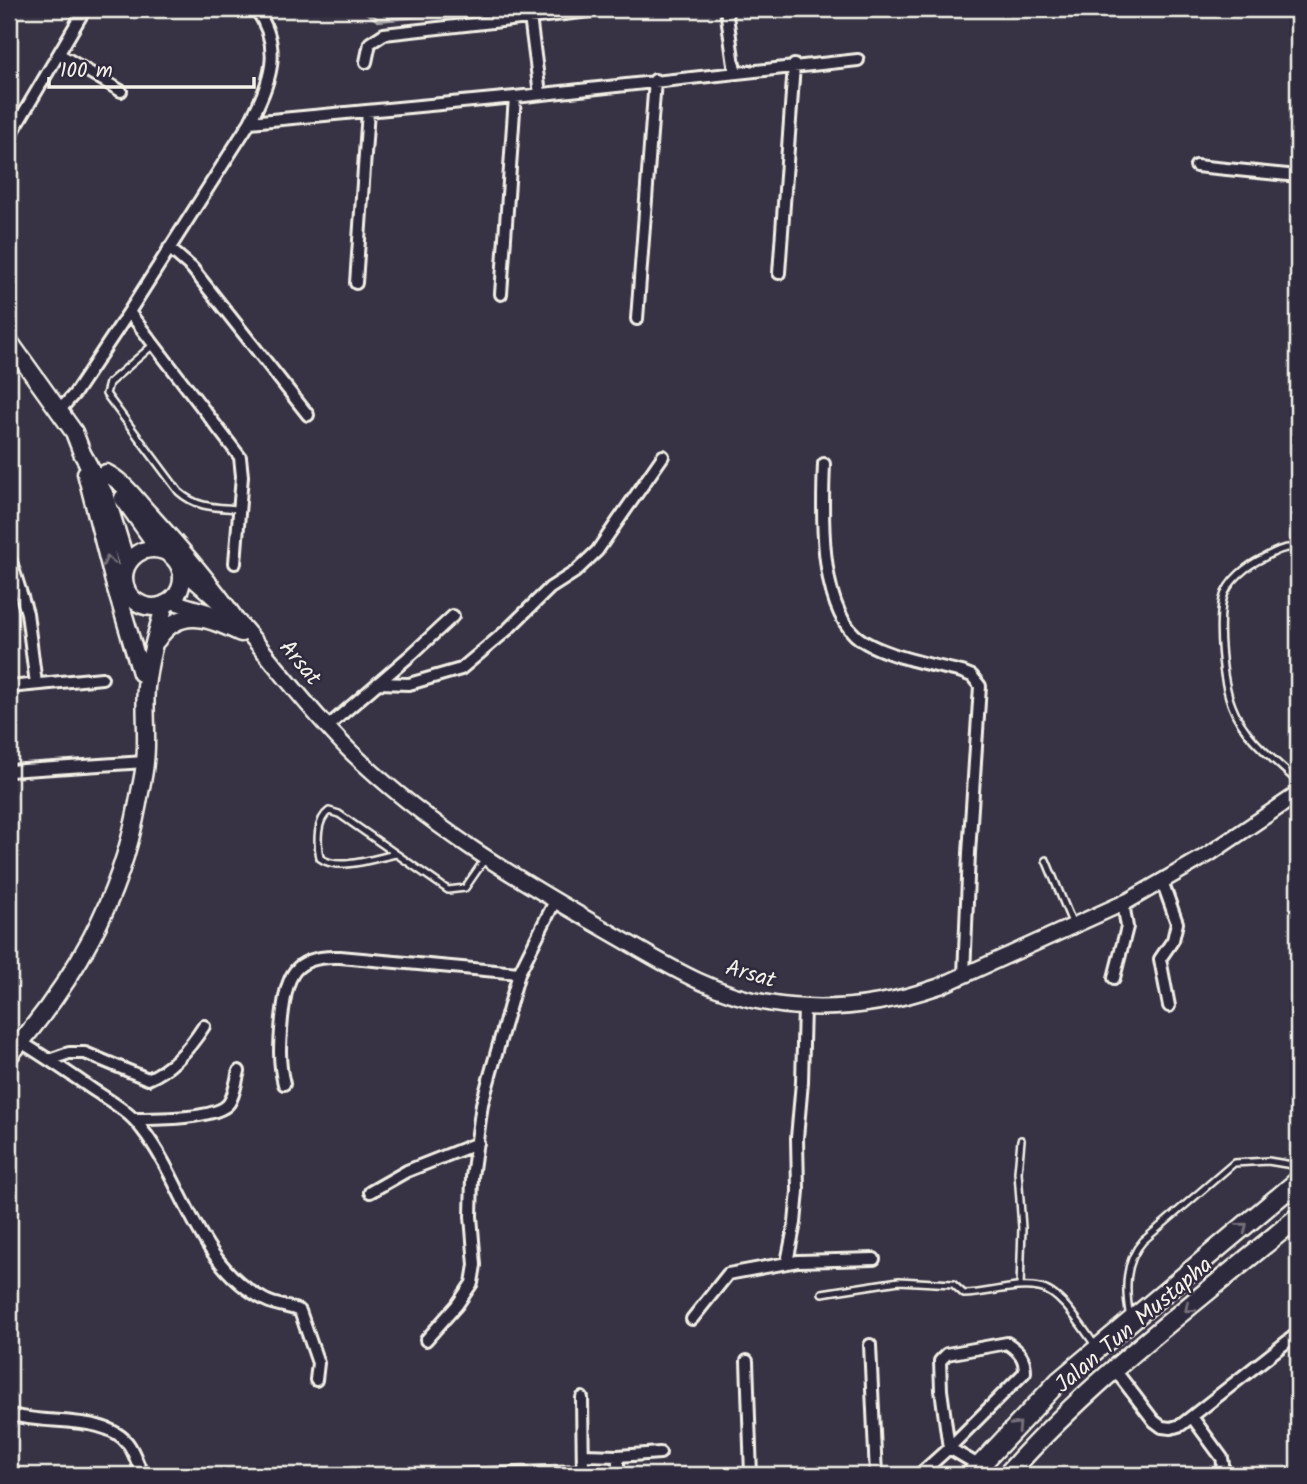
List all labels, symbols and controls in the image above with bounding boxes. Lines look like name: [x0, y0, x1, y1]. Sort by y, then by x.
scale bar: [49, 46, 254, 90]
text: 100 m: [60, 55, 113, 88]
one-way arrow: [102, 555, 117, 567]
street label: Arsat: [269, 632, 330, 695]
street label: Arsat: [721, 951, 781, 1000]
one-way arrow: [1235, 1222, 1247, 1235]
street label: Jalan Tun Mustapha: [1047, 1248, 1221, 1403]
one-way arrow: [1184, 1300, 1197, 1312]
one-way arrow: [1009, 1421, 1022, 1434]

